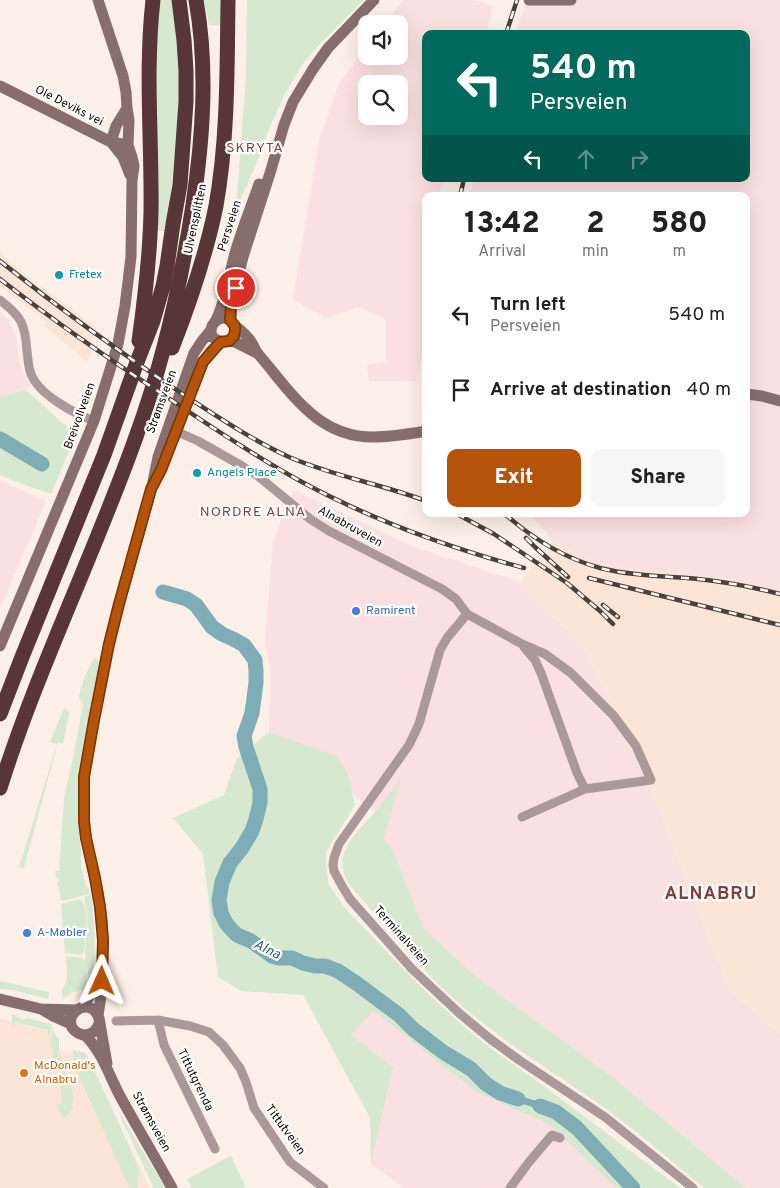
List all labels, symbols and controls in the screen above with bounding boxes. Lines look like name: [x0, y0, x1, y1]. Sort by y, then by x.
map controls: [358, 15, 408, 125]
button: sound: [358, 15, 408, 65]
text: 540 m: [530, 47, 637, 91]
icon: left: [447, 50, 512, 115]
button: search: [358, 75, 408, 125]
street label: Ole Deviks vei: [32, 82, 106, 130]
text: Persveien: [530, 90, 627, 117]
district label: SKRYTA: [226, 140, 284, 157]
icon: left: [519, 145, 547, 173]
icon: ahead: [572, 145, 600, 173]
icon: right: [625, 145, 653, 173]
street label: Ulvensplitten: [181, 182, 211, 256]
street label: Persveien: [214, 198, 246, 254]
text: 13:42: [464, 206, 540, 243]
text: 2: [586, 206, 605, 243]
text: 580: [651, 206, 708, 243]
text: Arrival: [478, 242, 526, 262]
text: min: [582, 242, 609, 262]
text: m: [673, 242, 686, 262]
place label: Fretex: [69, 267, 102, 283]
pin: [215, 267, 257, 309]
marker: Fretex: [53, 269, 65, 281]
icon: arrive: [222, 274, 250, 302]
text: Turn left: [490, 293, 566, 317]
icon: left: [447, 301, 475, 329]
text: 540 m: [668, 303, 725, 327]
text: Persveien: [490, 317, 561, 337]
street label: Strømsveien: [143, 368, 181, 436]
icon: arrive: [447, 376, 475, 404]
text: Arrive at destination: [490, 378, 671, 402]
text: 40 m: [686, 378, 731, 402]
street label: Breivollveien: [61, 380, 99, 452]
button: Exit: [447, 449, 581, 507]
button: Share: [591, 449, 725, 507]
place label: Angels Place: [207, 465, 277, 481]
marker: Angels Place: [191, 467, 203, 479]
street label: Alnabruveien: [315, 503, 385, 551]
district label: NORDRE ALNA: [200, 504, 306, 521]
place label: Ramirent: [366, 603, 416, 619]
marker: Ramirent: [350, 605, 362, 617]
district label: ALNABRU: [665, 883, 758, 906]
street label: Terminalveien: [370, 903, 432, 969]
place label: A-Møbler: [37, 925, 87, 941]
marker: A-Møbler: [21, 927, 33, 939]
water label: Alna: [251, 936, 284, 964]
position arrow: [75, 954, 127, 1006]
street label: Tittutgrenda: [173, 1046, 217, 1114]
place label: McDonald's Alnabru: [34, 1058, 96, 1088]
marker: McDonald's Alnabru: [18, 1067, 30, 1079]
street label: Strømsveien: [128, 1089, 174, 1155]
street label: Tittutveien: [261, 1102, 309, 1158]

